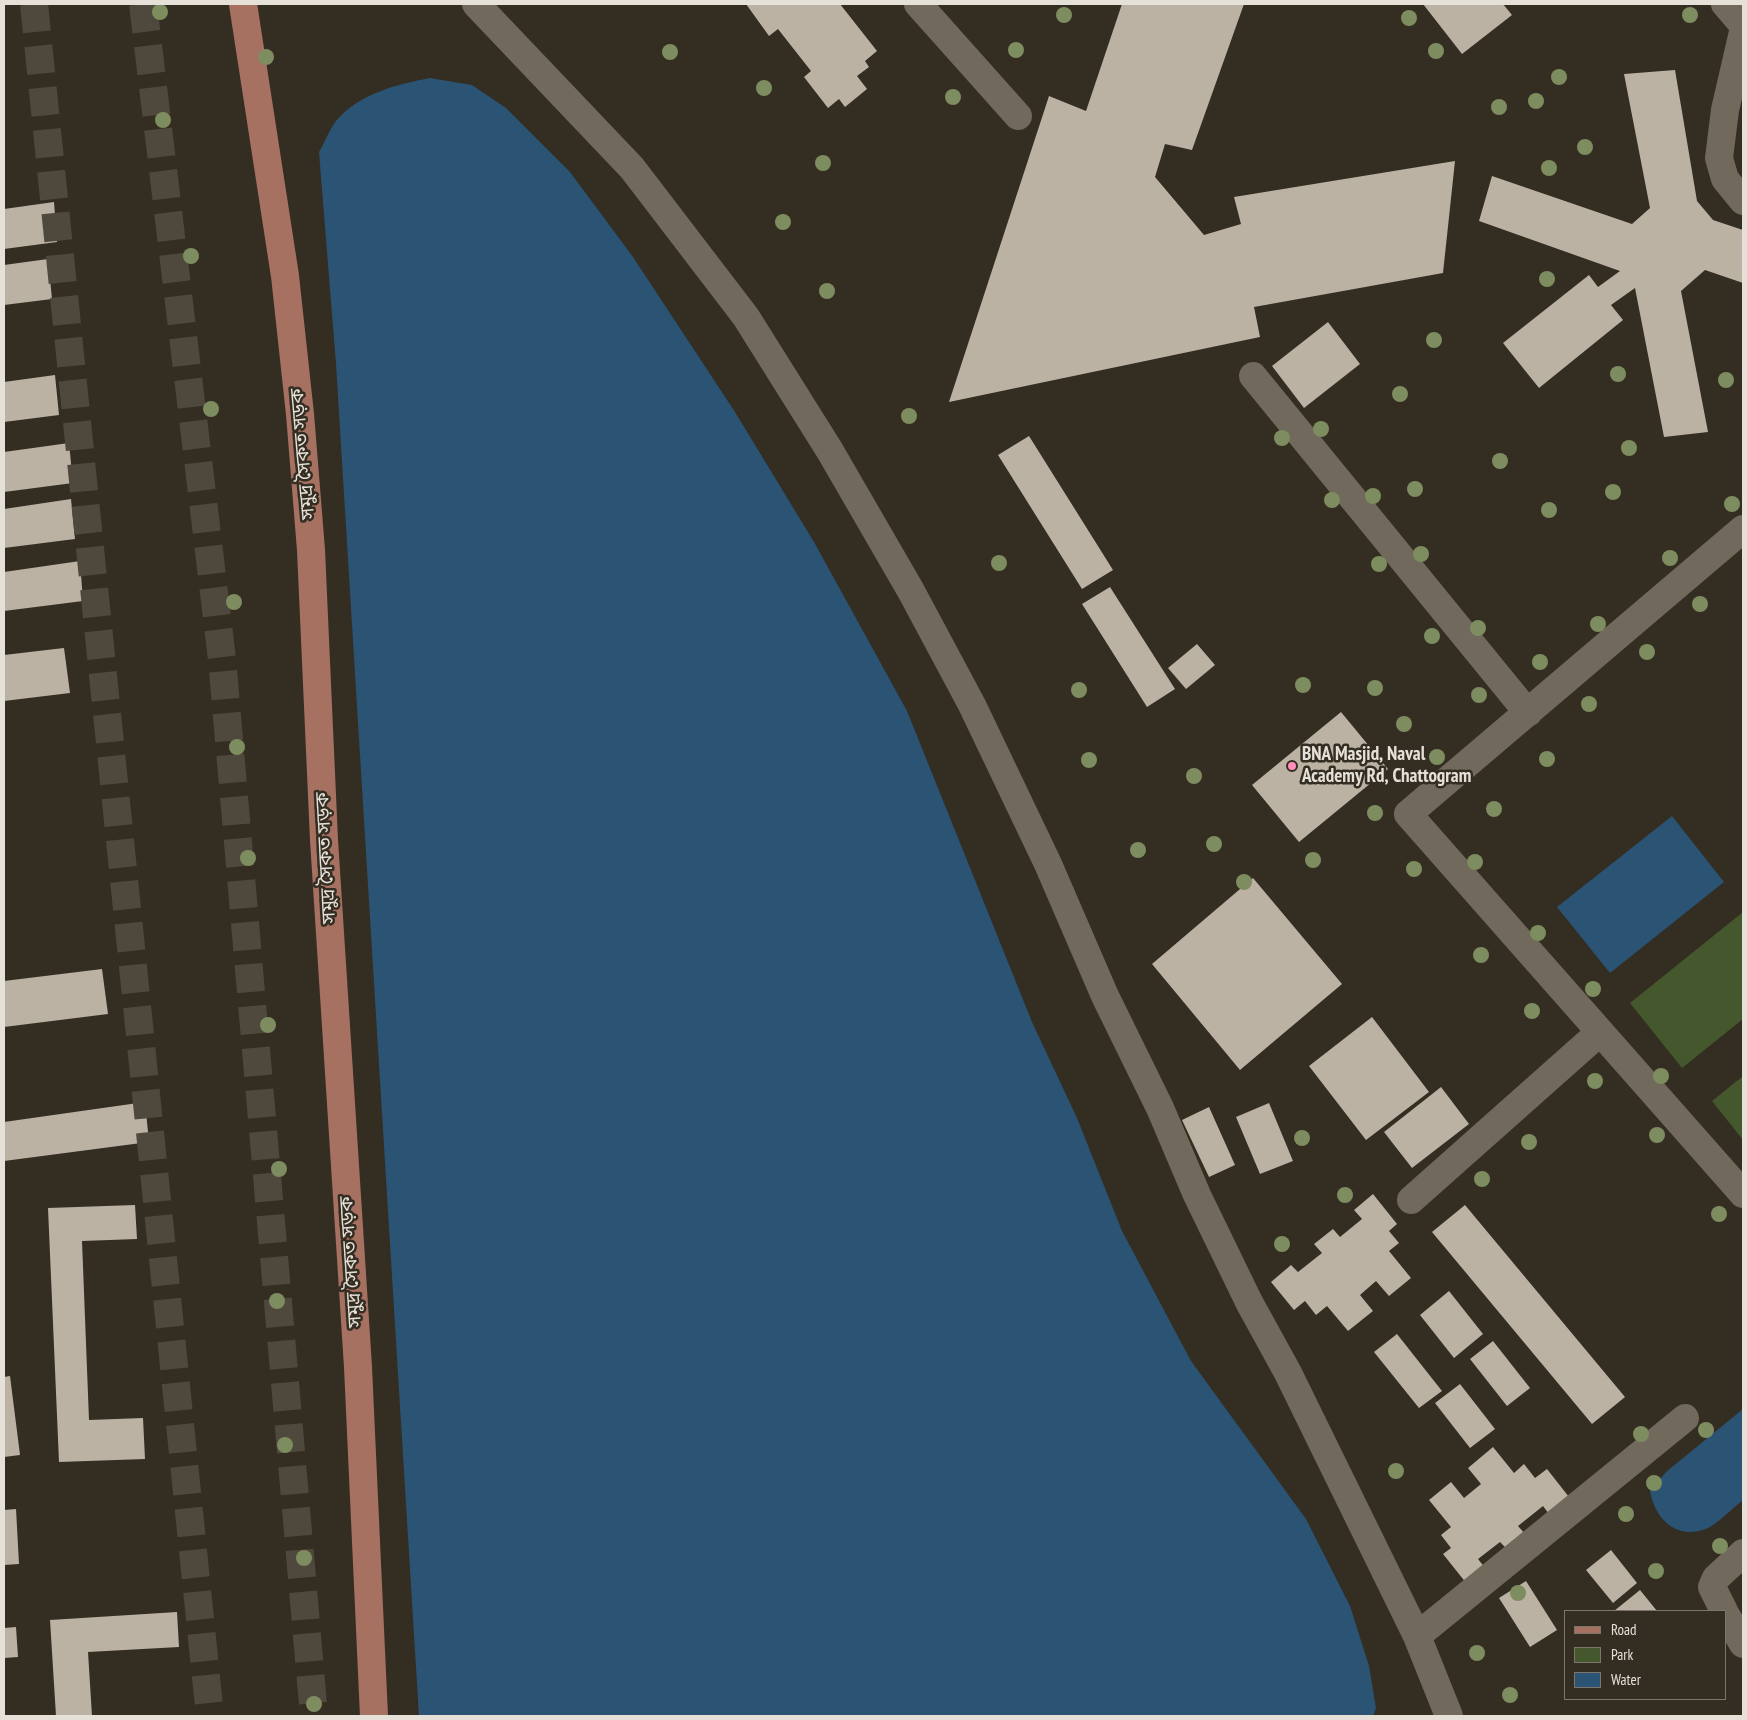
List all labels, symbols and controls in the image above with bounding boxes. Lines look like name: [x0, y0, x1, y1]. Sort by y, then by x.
street label: সমুদ্র সৈকত সড়ক: [286, 387, 320, 521]
place label: BNA Masjid, Naval Academy Rd, Chattogram: [1302, 744, 1471, 788]
marker: BNA Masjid, Naval Academy Rd, Chattogram: [1286, 760, 1298, 772]
street label: সমুদ্র সৈকত সড়ক: [311, 792, 341, 924]
street label: সমুদ্র সৈকত সড়ক: [335, 1196, 367, 1328]
legend: [1564, 1610, 1727, 1700]
text: Road: [1611, 1620, 1637, 1639]
text: Park: [1611, 1645, 1633, 1664]
text: Water: [1611, 1670, 1641, 1689]

